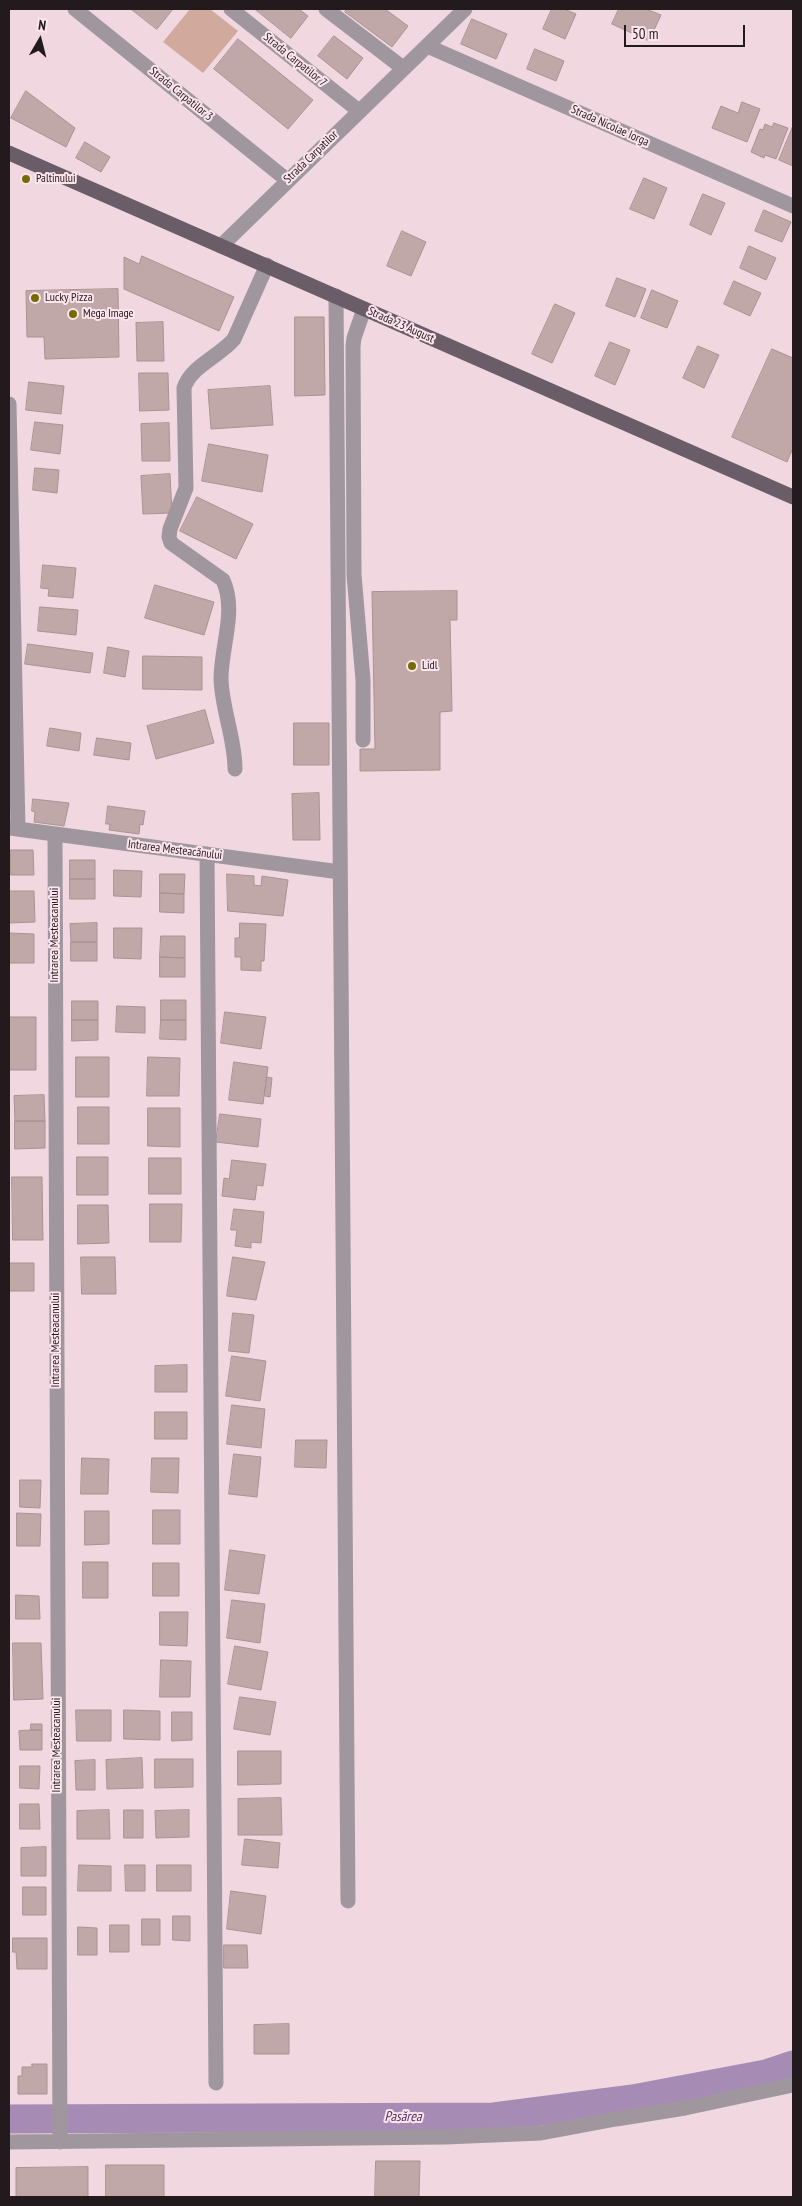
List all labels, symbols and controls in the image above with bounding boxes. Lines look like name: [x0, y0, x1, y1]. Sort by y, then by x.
north arrow: [15, 15, 65, 65]
scale bar: [627, 15, 748, 47]
text: N: [37, 16, 47, 35]
text: 50 m: [632, 24, 658, 43]
street label: Strada Carpatilor 7: [260, 30, 330, 90]
street label: Strada Carpatilor 3: [146, 64, 216, 124]
street label: Strada Nicolae Iorga: [569, 102, 651, 150]
street label: Strada Carpatilor: [281, 128, 341, 186]
place label: Paltinului: [36, 172, 76, 186]
marker: Paltinului: [20, 173, 32, 185]
place label: Lucky Pizza: [45, 291, 92, 305]
marker: Lucky Pizza: [29, 292, 41, 304]
street label: Strada 23 August: [366, 304, 436, 346]
place label: Mega Image: [83, 307, 134, 321]
marker: Mega Image: [67, 308, 79, 320]
place label: Lidl: [422, 659, 438, 673]
marker: Lidl: [406, 660, 418, 672]
street label: Intrarea Mesteacănului: [127, 837, 223, 863]
street label: Intrarea Mesteacanului: [48, 888, 62, 982]
street label: Intrarea Mesteacanului: [49, 1293, 63, 1387]
street label: Intrarea Mesteacanului: [50, 1698, 64, 1792]
water label: Pasărea: [384, 2109, 422, 2125]

